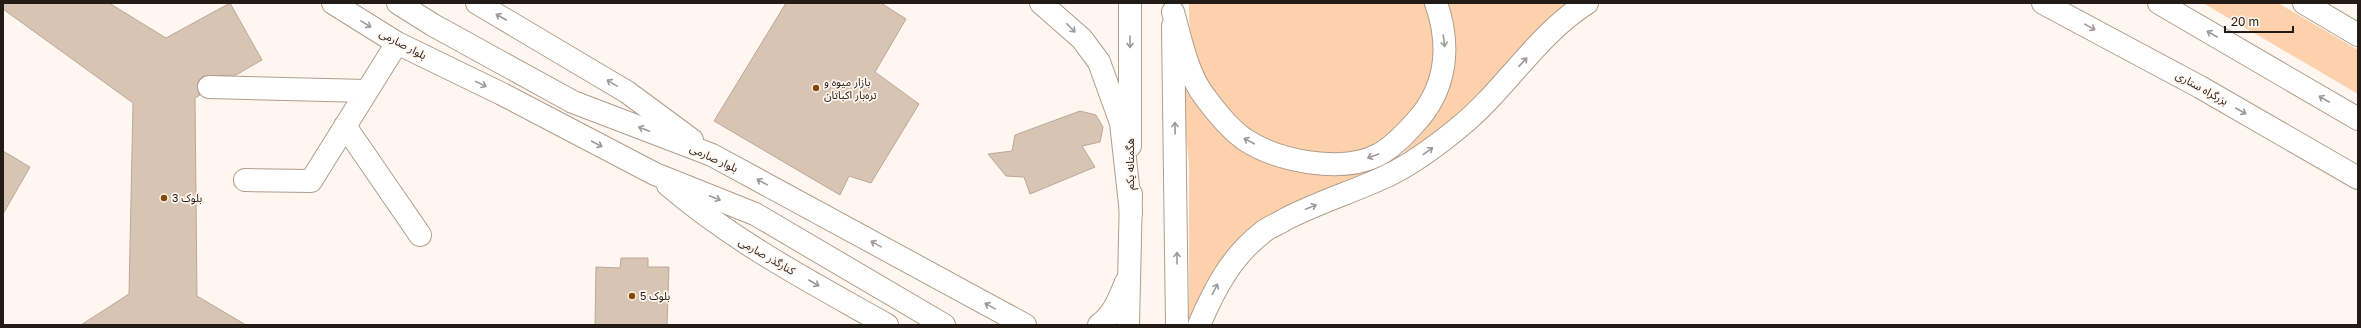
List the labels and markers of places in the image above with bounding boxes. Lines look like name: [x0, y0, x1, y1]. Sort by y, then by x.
place label: بازار میوه و تره‌بار اکباتان: [824, 75, 877, 102]
marker: بازار میوه و تره‌بار اکباتان: [811, 83, 821, 93]
place label: بلوک 3: [172, 191, 202, 205]
marker: بلوک 3: [159, 193, 169, 203]
place label: بلوک 5: [640, 289, 670, 303]
marker: بلوک 5: [627, 291, 637, 301]

